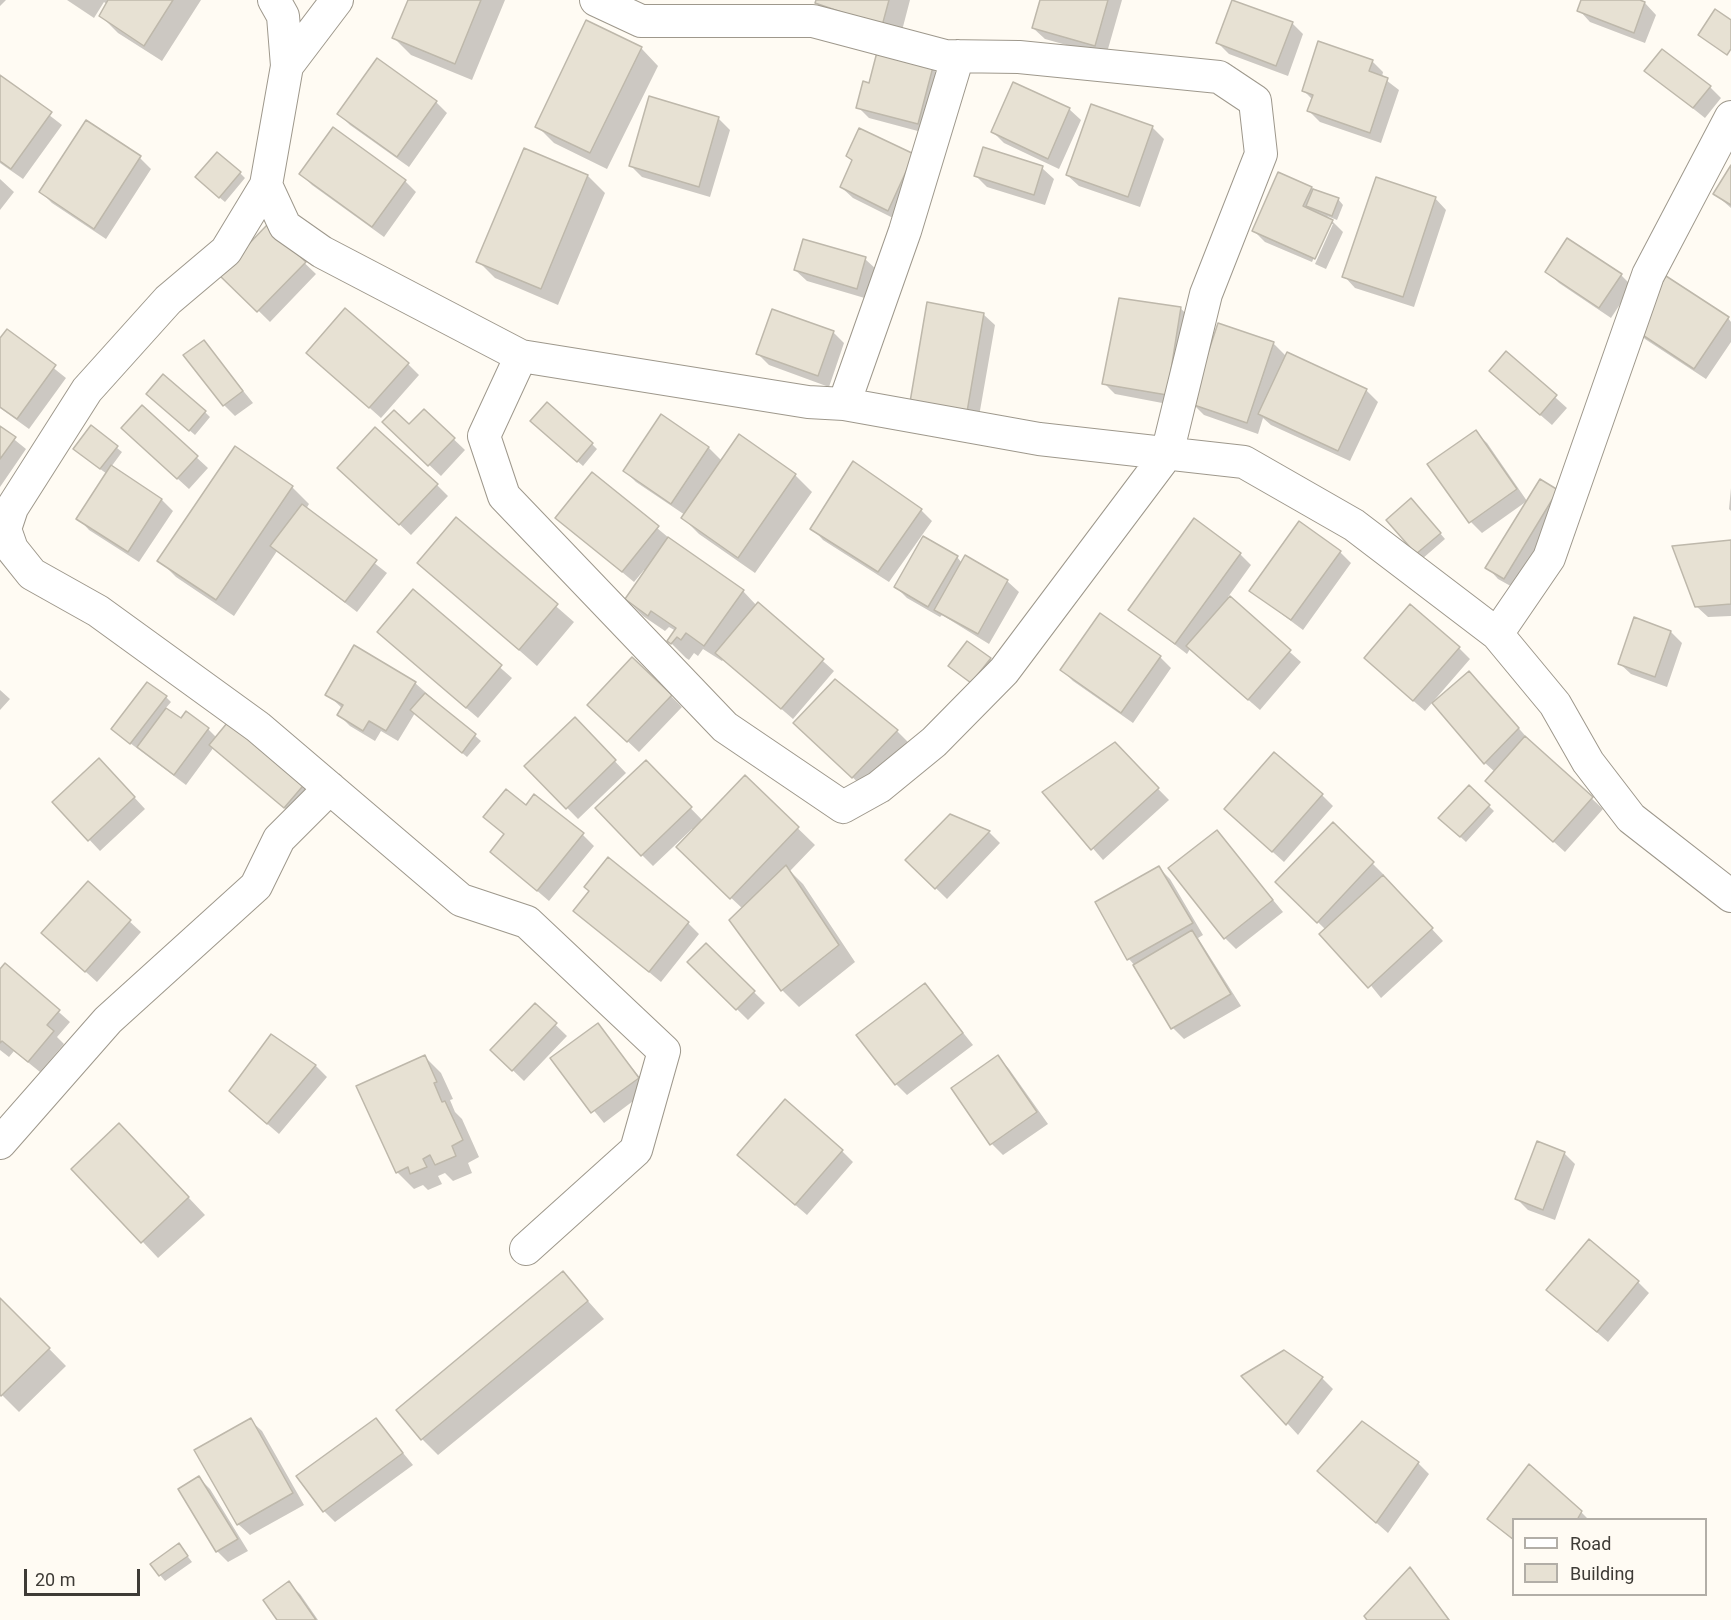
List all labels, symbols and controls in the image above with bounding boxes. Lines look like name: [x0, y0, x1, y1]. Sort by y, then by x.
legend: [1512, 1518, 1707, 1596]
text: Road: [1570, 1533, 1611, 1554]
scale bar: [27, 1557, 142, 1595]
text: Building: [1570, 1563, 1634, 1584]
text: 20 m: [35, 1569, 75, 1590]

